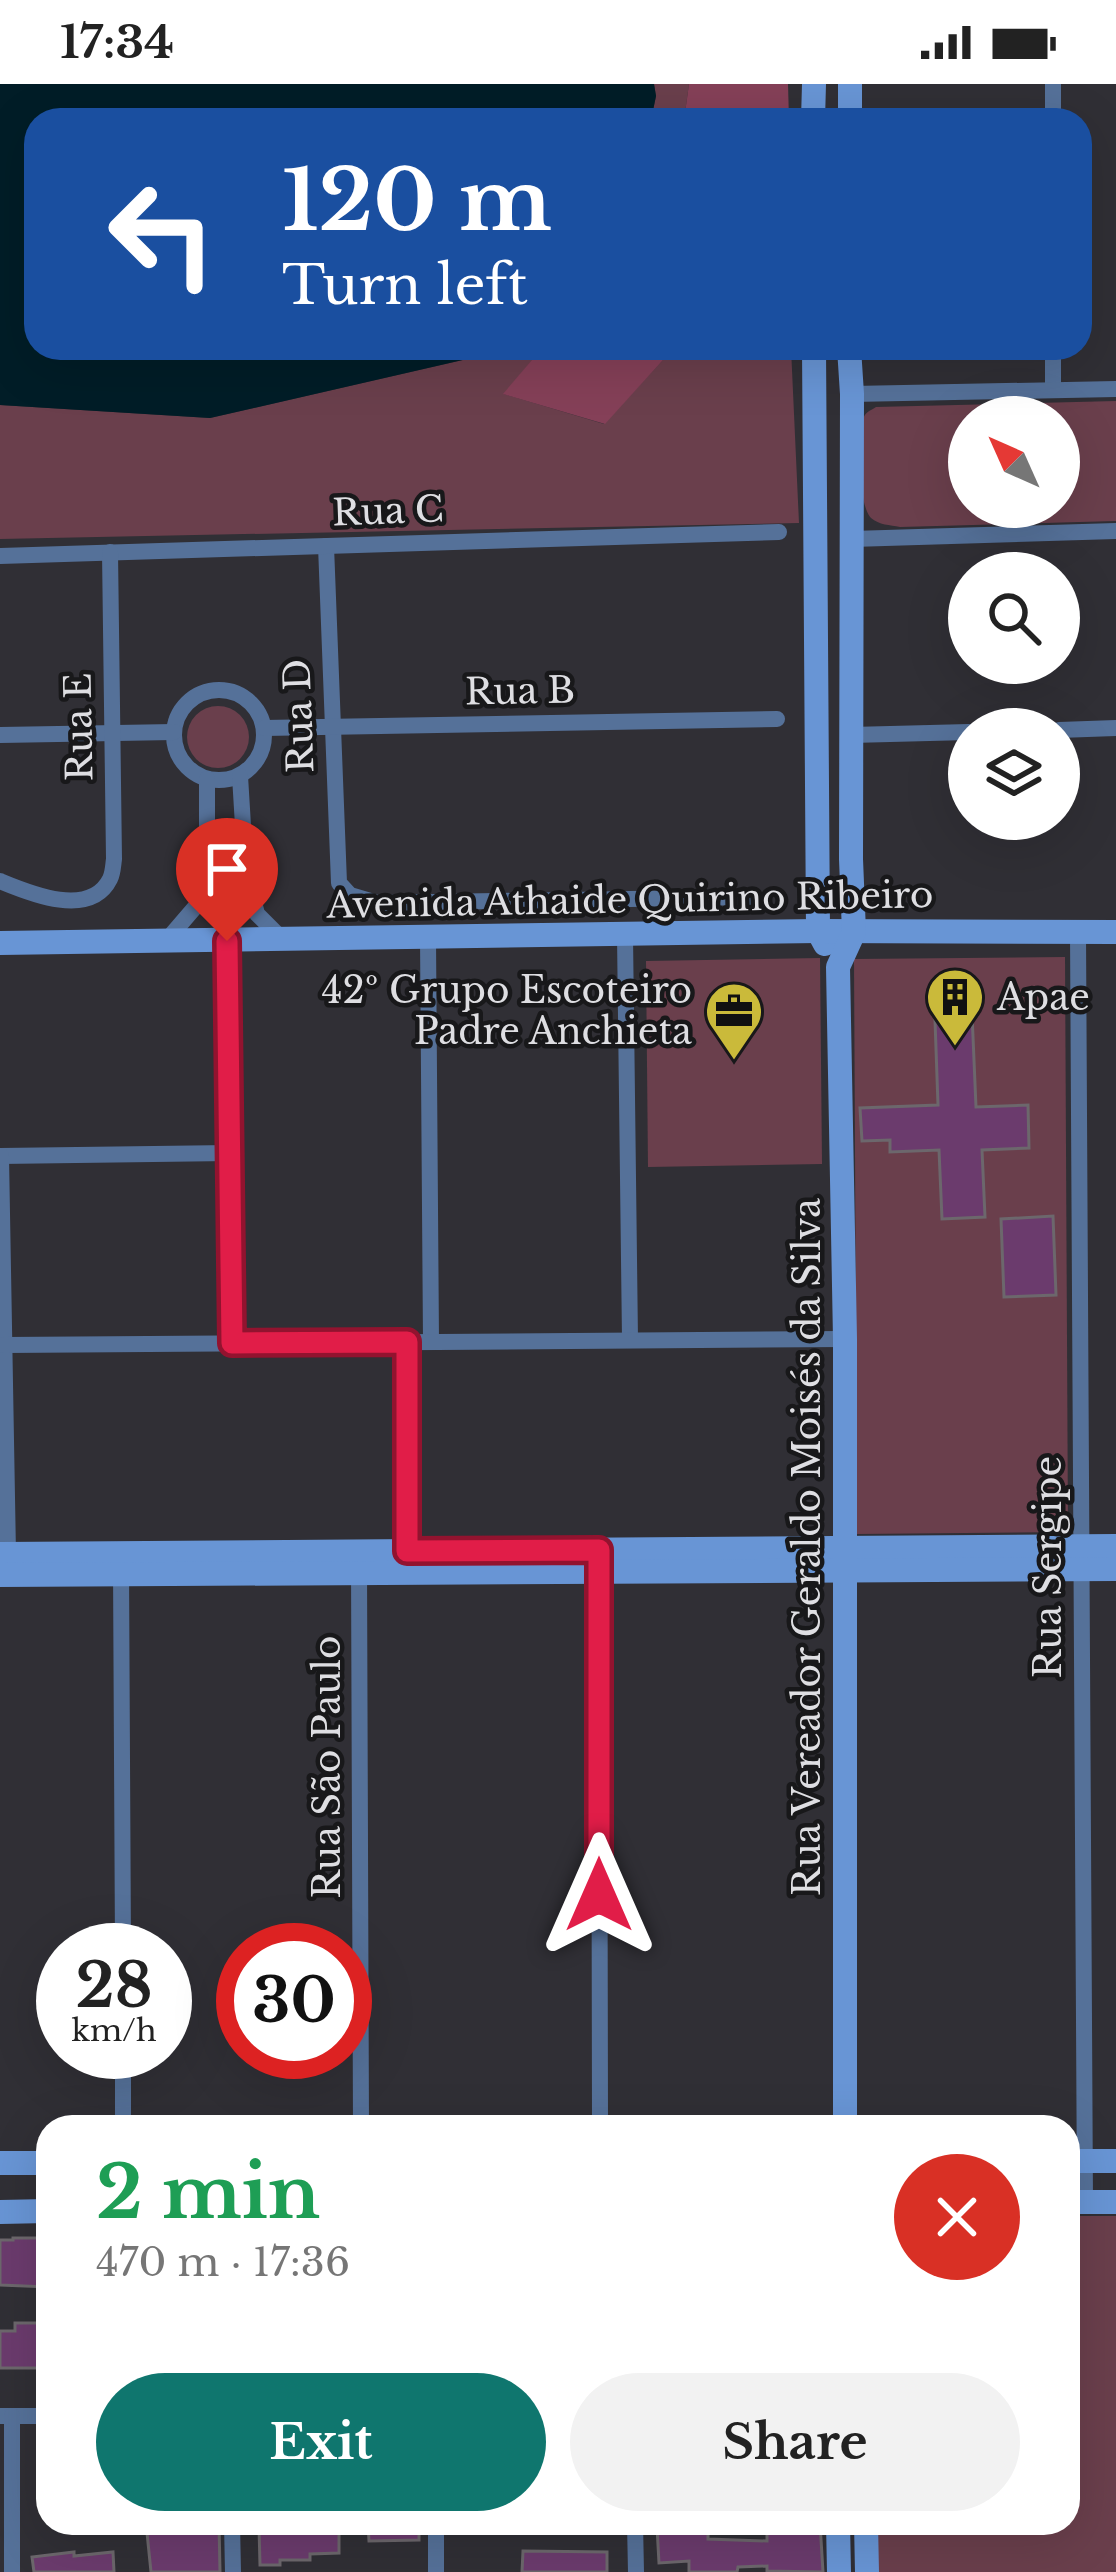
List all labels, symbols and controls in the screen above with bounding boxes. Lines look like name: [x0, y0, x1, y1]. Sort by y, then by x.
text: 17:34: [60, 14, 174, 70]
text: 120 m: [282, 149, 552, 253]
icon: left: [84, 156, 240, 312]
text: Turn left: [282, 252, 528, 319]
north arrow: [948, 396, 1080, 528]
map controls: [948, 396, 1080, 840]
street label: Rua C: [332, 487, 444, 535]
button: search: [948, 552, 1080, 684]
street label: Rua D: [275, 658, 323, 774]
street label: Rua B: [465, 668, 575, 714]
street label: Rua E: [56, 672, 102, 782]
button: layers: [948, 708, 1080, 840]
pin: [176, 818, 278, 941]
icon: arrive: [194, 836, 260, 902]
street label: Avenida Athaide Quirino Ribeiro: [325, 872, 934, 928]
building icon: Apae: [924, 966, 986, 1048]
place label: 42º Grupo Escoteiro Padre Anchieta: [322, 968, 692, 1054]
place label: Apae: [996, 975, 1090, 1020]
office icon: 42º Grupo Escoteiro Padre Anchieta: [703, 980, 765, 1062]
street label: Rua Vereador Geraldo Moisés da Silva: [785, 1198, 830, 1896]
street label: Rua Sergipe: [1026, 1456, 1071, 1678]
street label: Rua São Paulo: [305, 1635, 350, 1899]
position arrow: [536, 1832, 662, 1958]
speed limit sign: 30: [216, 1923, 372, 2079]
text: 28: [75, 1949, 153, 2023]
text: km/h: [71, 2012, 157, 2049]
text: 2 min: [96, 2148, 320, 2237]
button: close: [894, 2154, 1020, 2280]
text: 470 m · 17:36: [96, 2238, 350, 2287]
button: Exit: [96, 2373, 546, 2511]
button: Share: [570, 2373, 1020, 2511]

